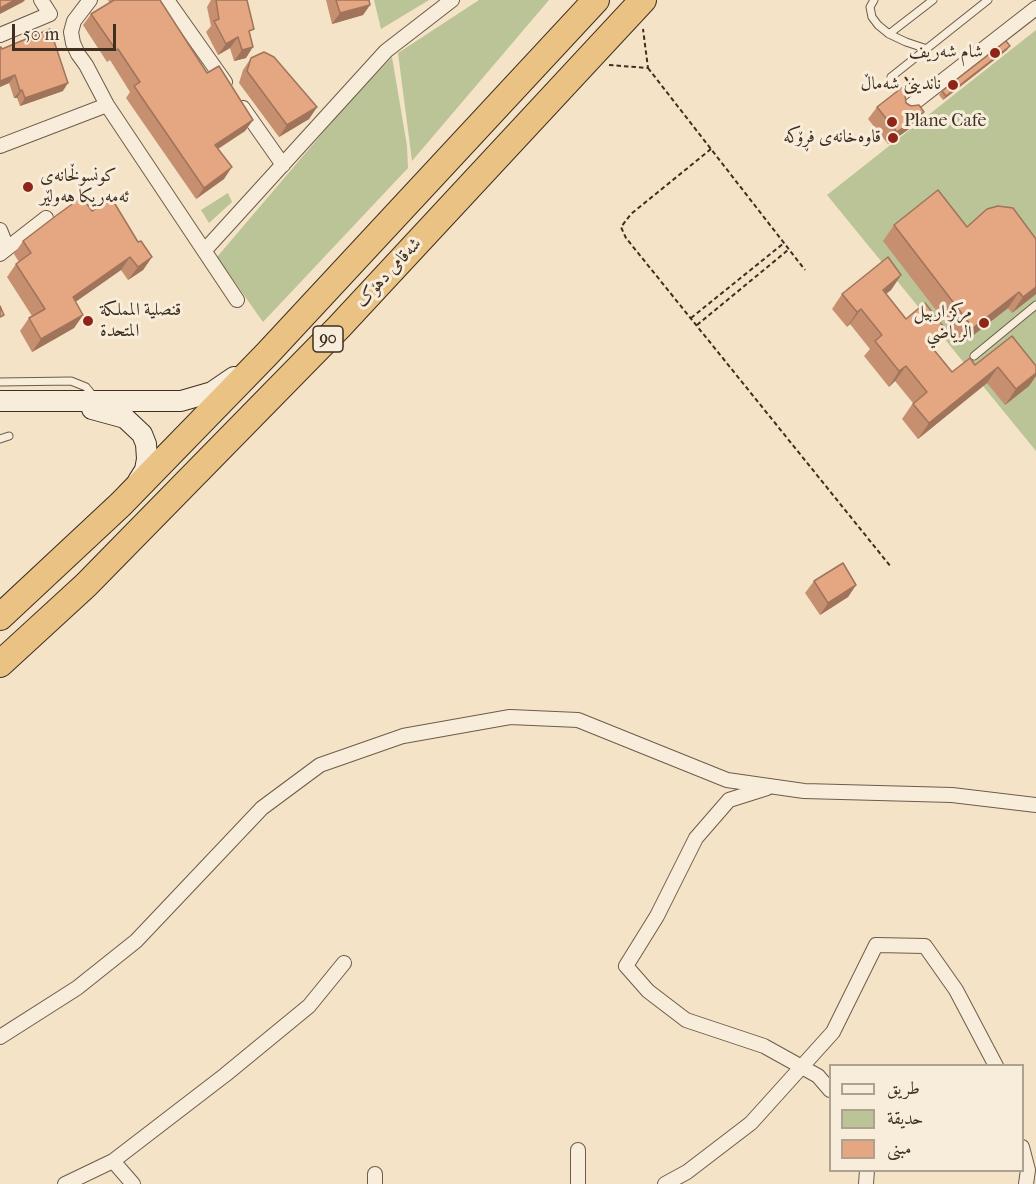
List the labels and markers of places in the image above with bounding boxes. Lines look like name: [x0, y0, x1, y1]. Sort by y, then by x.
place label: شام شەریف: [909, 42, 983, 64]
marker: شام شەریف: [988, 46, 1002, 60]
place label: ناندینی شەماڵ: [861, 74, 941, 96]
marker: ناندینی شەماڵ: [946, 78, 960, 92]
place label: Plane Cafe: [904, 111, 986, 133]
marker: Plane Cafe: [885, 115, 899, 129]
place label: قاوەخانەی فڕۆکە: [783, 127, 881, 149]
marker: قاوەخانەی فڕۆکە: [886, 131, 900, 145]
place label: کونسوڵخانەی ئەمەریکا هەولێر: [40, 166, 129, 208]
marker: کونسوڵخانەی ئەمەریکا هەولێر: [21, 180, 35, 194]
place label: قنصلية المملكة المتحدة: [100, 300, 181, 342]
place label: مركز اربيل الرياضي: [914, 302, 972, 344]
marker: قنصلية المملكة المتحدة: [81, 314, 95, 328]
marker: مركز اربيل الرياضي: [977, 316, 991, 330]

